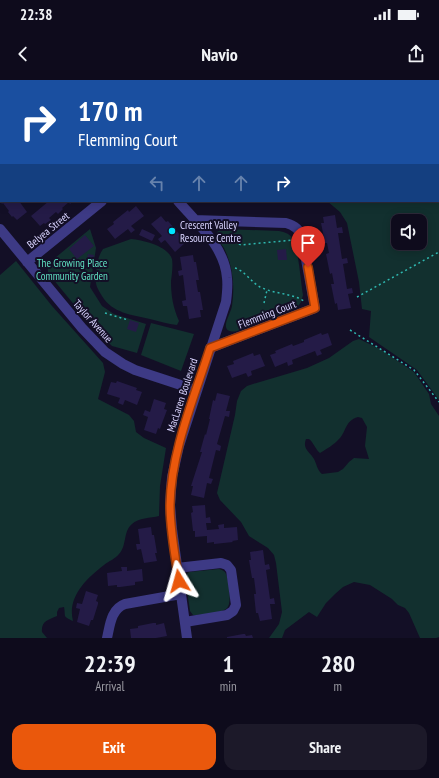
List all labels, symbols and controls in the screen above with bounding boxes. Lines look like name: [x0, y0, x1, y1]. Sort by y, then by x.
text: 22:38: [20, 5, 52, 24]
icon: back: [12, 43, 34, 65]
text: Navio: [201, 43, 238, 66]
icon: share: [405, 43, 427, 65]
text: 170 m: [78, 92, 142, 129]
icon: right: [12, 96, 64, 148]
text: Flemming Court: [78, 128, 178, 151]
icon: left: [146, 172, 168, 194]
icon: ahead: [188, 172, 210, 194]
icon: ahead: [230, 172, 252, 194]
icon: right: [272, 172, 294, 194]
street label: Belyea Street: [24, 209, 72, 251]
map controls: [391, 214, 427, 250]
button: sound: [391, 214, 427, 250]
place label: Crescent Valley Resource Centre: [180, 218, 241, 245]
marker: Crescent Valley Resource Centre: [167, 226, 177, 236]
pin: [291, 226, 325, 267]
icon: arrive: [297, 232, 319, 254]
park label: The Growing Place Community Garden: [36, 256, 108, 283]
street label: Taylor Avenue: [70, 297, 116, 346]
street label: Flemming Court: [236, 297, 298, 331]
street label: MacLaren Boulevard: [163, 356, 201, 434]
position arrow: [158, 560, 200, 602]
text: 22:39: [84, 648, 136, 679]
text: 1: [222, 648, 234, 679]
text: 280: [321, 648, 355, 679]
text: Arrival: [95, 678, 125, 695]
text: min: [220, 678, 237, 695]
text: m: [334, 678, 342, 695]
button: Exit: [12, 724, 216, 770]
button: Share: [224, 724, 427, 770]

